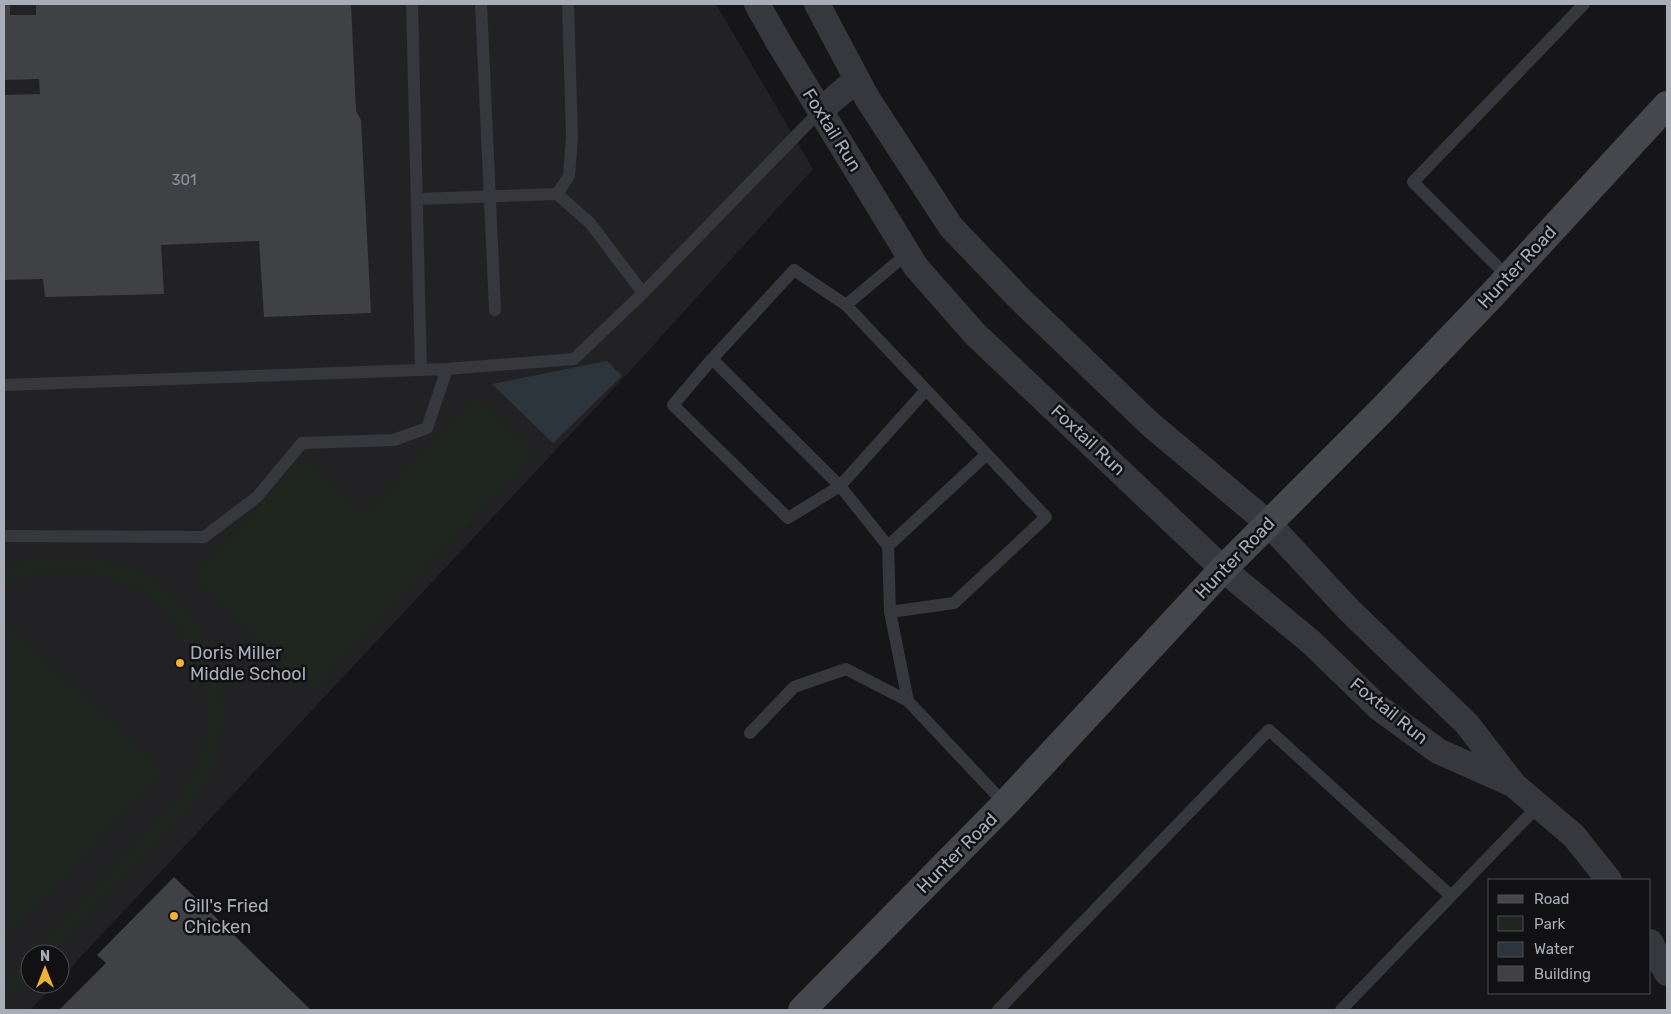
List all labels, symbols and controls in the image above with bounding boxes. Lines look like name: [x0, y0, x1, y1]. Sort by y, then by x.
street label: Foxtail Run: [798, 84, 866, 176]
house number: 301: [172, 171, 196, 189]
street label: Hunter Road: [1473, 221, 1561, 313]
street label: Foxtail Run: [1046, 400, 1130, 480]
street label: Hunter Road: [1191, 513, 1279, 603]
place label: Doris Miller Middle School: [190, 642, 306, 685]
marker: Doris Miller Middle School: [174, 657, 186, 669]
street label: Foxtail Run: [1346, 673, 1432, 749]
street label: Hunter Road: [912, 808, 1002, 898]
legend: [1488, 879, 1651, 994]
text: Road: [1534, 890, 1570, 908]
place label: Gill's Fried Chicken: [184, 895, 269, 938]
marker: Gill's Fried Chicken: [168, 910, 180, 922]
text: Park: [1534, 915, 1565, 933]
text: Water: [1534, 940, 1574, 958]
north arrow: [20, 944, 70, 994]
text: N: [40, 948, 50, 965]
text: Building: [1534, 965, 1591, 983]

